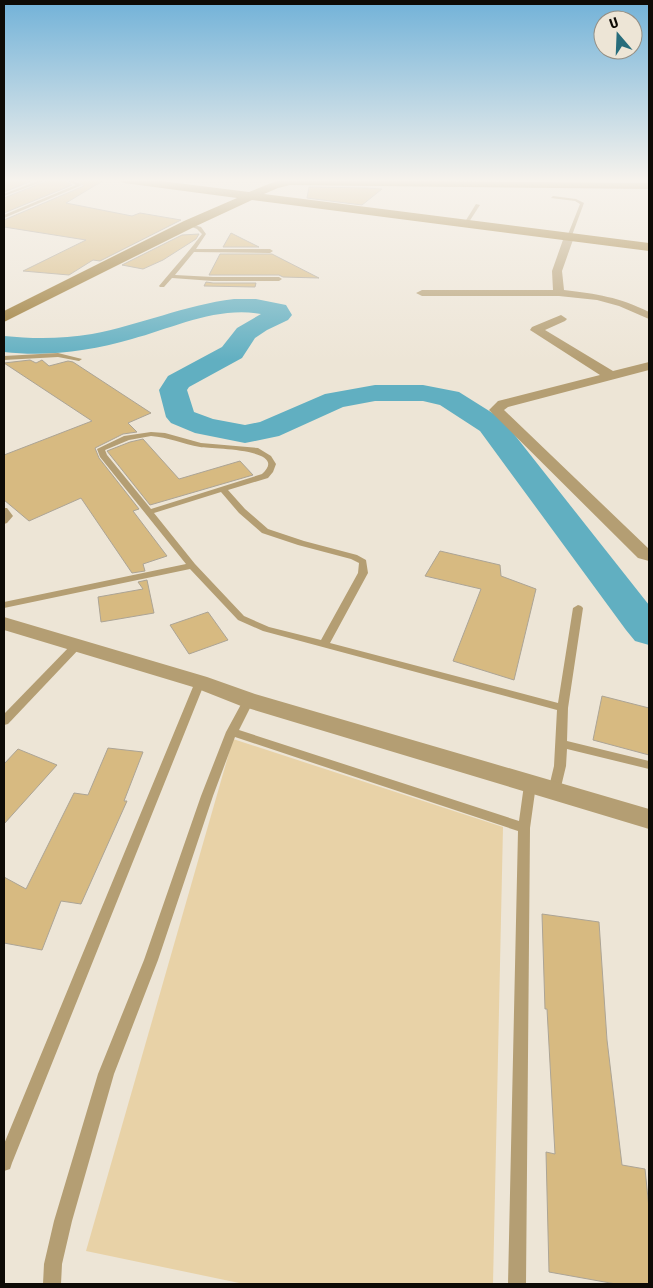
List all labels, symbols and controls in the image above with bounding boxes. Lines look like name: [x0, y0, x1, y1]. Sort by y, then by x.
north arrow: [593, 10, 643, 60]
text: U: [607, 14, 621, 33]

